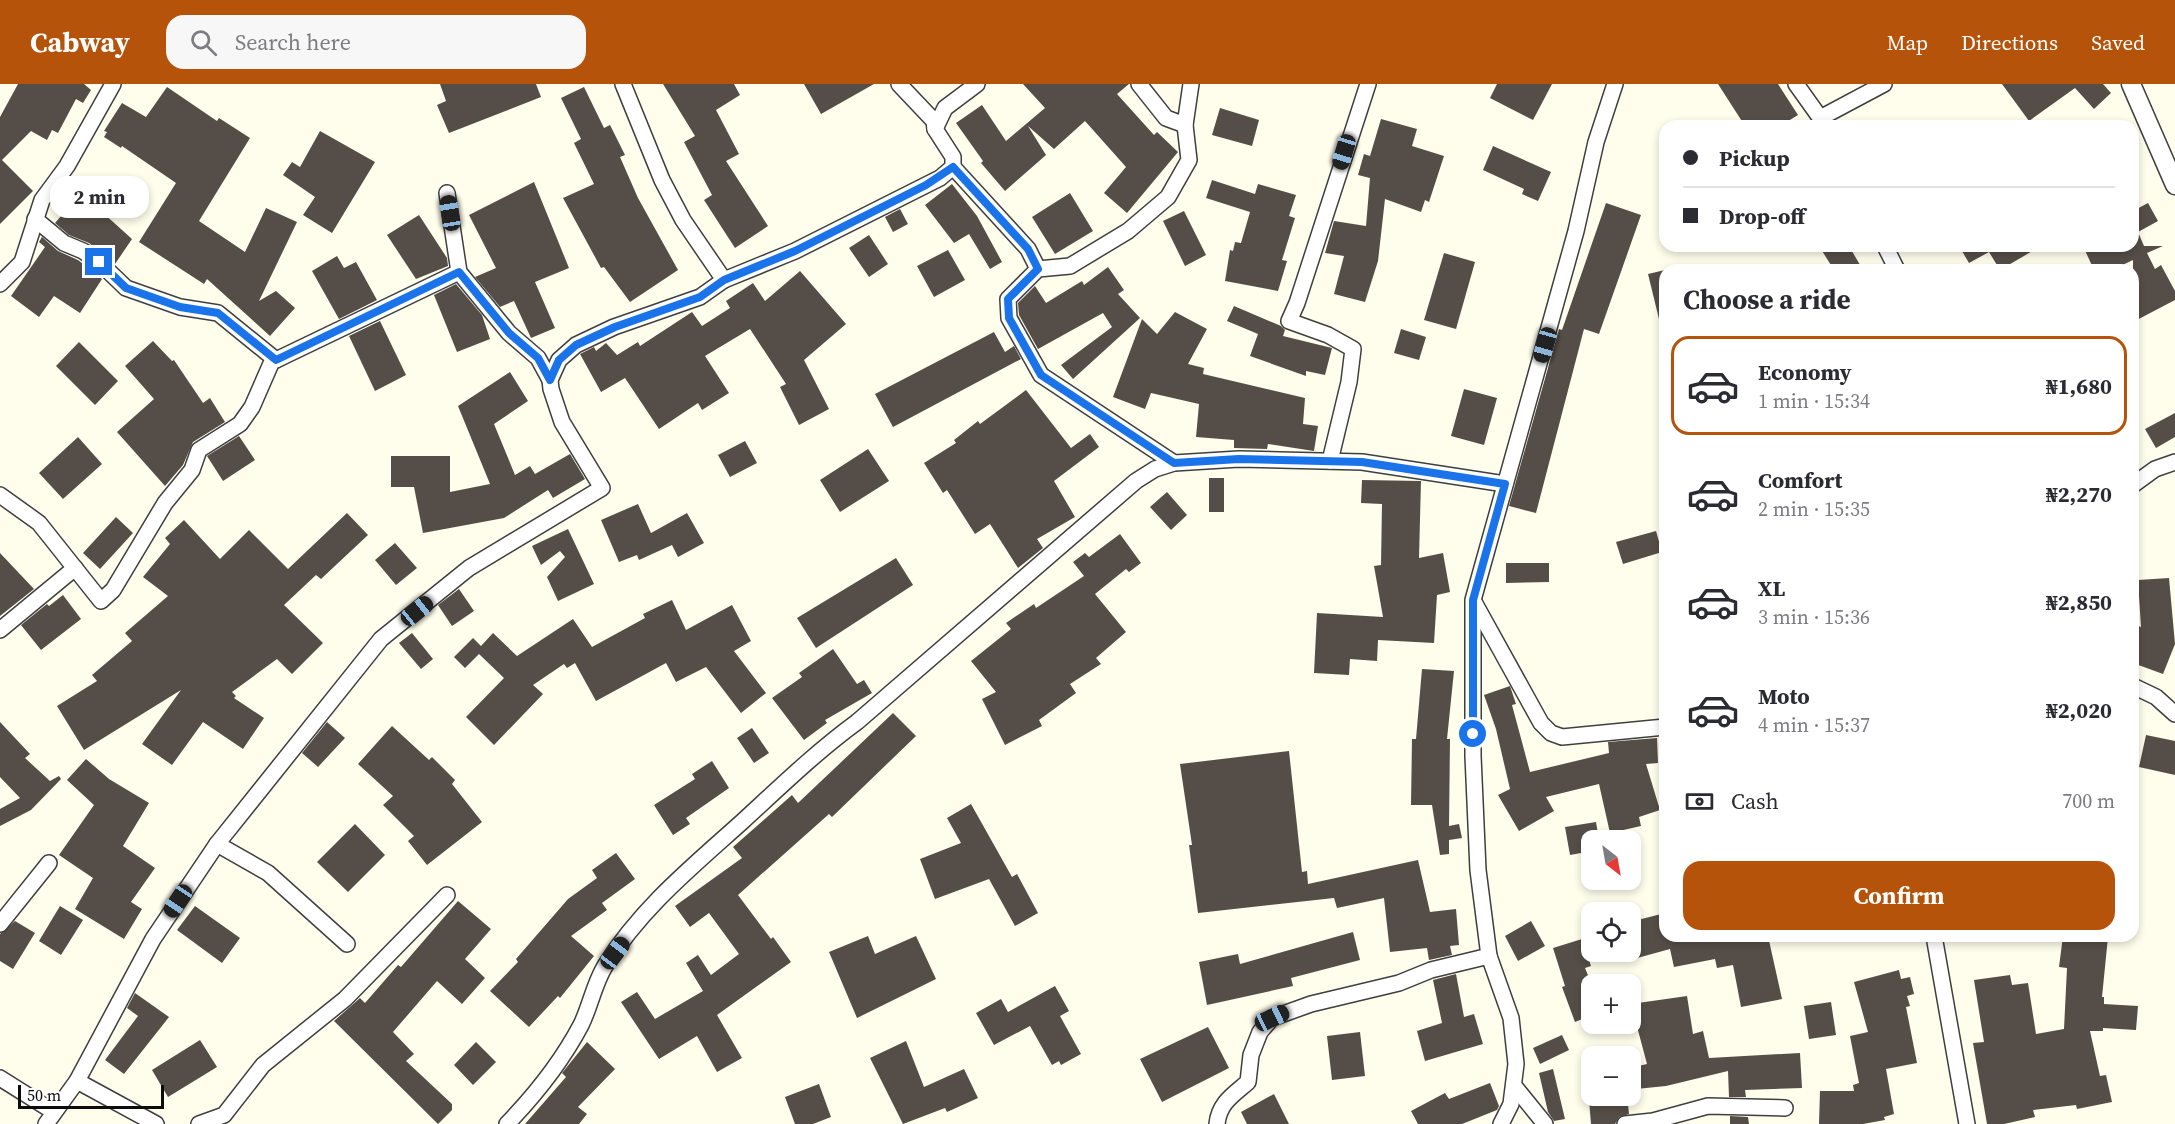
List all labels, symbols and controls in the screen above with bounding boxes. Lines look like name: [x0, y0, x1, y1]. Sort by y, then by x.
search box: [166, 15, 586, 69]
text: Cabway: [30, 23, 130, 61]
icon: search: [187, 26, 220, 59]
text: Search here: [235, 27, 351, 57]
text: Map: [1887, 28, 1928, 57]
text: Directions: [1961, 28, 2058, 57]
text: Saved: [2091, 28, 2145, 57]
car: [1330, 132, 1358, 172]
text: Pickup: [1719, 143, 1790, 173]
callout: 2 min: [50, 175, 148, 217]
text: 2 min: [74, 183, 125, 211]
car: [438, 194, 462, 232]
text: Drop-off: [1719, 201, 1805, 231]
route end: [85, 248, 112, 275]
text: Choose a ride: [1683, 281, 1851, 318]
car: [1531, 325, 1559, 365]
text: Economy: [1758, 357, 1852, 387]
icon: car: [1686, 359, 1740, 413]
text: ₦1,680: [2046, 371, 2112, 401]
text: 1 min · 15:34: [1758, 387, 1870, 415]
text: Comfort: [1758, 465, 1842, 495]
icon: car: [1686, 467, 1740, 521]
text: ₦2,270: [2046, 479, 2112, 509]
text: 2 min · 15:35: [1758, 495, 1870, 523]
text: XL: [1758, 573, 1785, 603]
icon: car: [1686, 575, 1740, 629]
text: ₦2,850: [2046, 587, 2112, 617]
car: [397, 593, 437, 629]
text: 3 min · 15:36: [1758, 603, 1870, 631]
text: Moto: [1758, 681, 1810, 711]
icon: car: [1686, 683, 1740, 737]
text: ₦2,020: [2046, 695, 2112, 725]
text: 4 min · 15:37: [1758, 711, 1870, 739]
route start: [1459, 720, 1486, 747]
icon: cash: [1683, 785, 1716, 818]
text: Cash: [1731, 786, 1779, 816]
text: 700 m: [2062, 787, 2115, 815]
north arrow: [1581, 830, 1641, 890]
map controls: [1581, 830, 1641, 1106]
button: Confirm: [1683, 861, 2115, 930]
car: [160, 881, 196, 921]
button: locate: [1581, 902, 1641, 962]
car: [597, 933, 633, 973]
button: +: [1581, 974, 1641, 1034]
car: [1252, 1002, 1292, 1034]
button: −: [1581, 1046, 1641, 1106]
scale bar: [18, 1082, 164, 1110]
text: 50 m: [27, 1084, 61, 1106]

